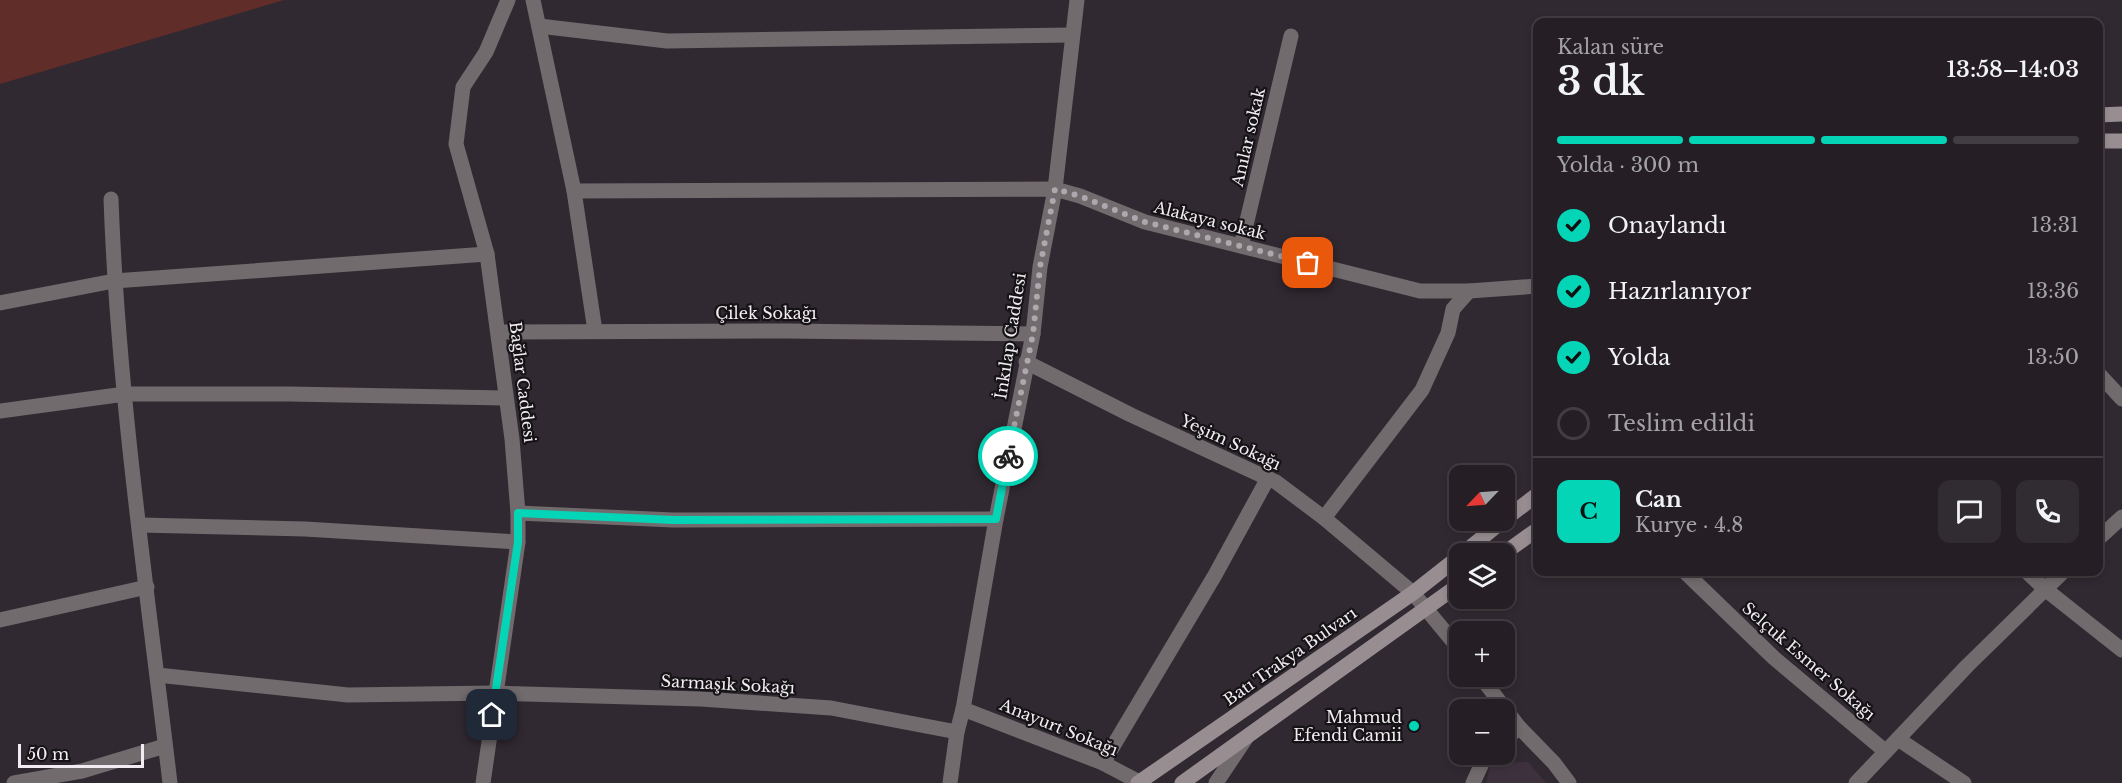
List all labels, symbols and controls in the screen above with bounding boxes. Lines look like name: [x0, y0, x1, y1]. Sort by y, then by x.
text: Kalan süre: [1557, 35, 1664, 59]
text: 13:58–14:03: [1946, 56, 2079, 83]
text: 3 dk: [1557, 57, 1644, 106]
street label: Anılar sokak: [1227, 85, 1269, 189]
text: Yolda · 300 m: [1557, 153, 1699, 177]
street label: Alakaya sokak: [1151, 196, 1268, 244]
icon: check: [1557, 209, 1590, 242]
text: Onaylandı: [1608, 212, 1726, 239]
text: 13:31: [2031, 213, 2079, 237]
pin: [1282, 237, 1333, 288]
icon: bag: [1291, 246, 1324, 279]
street label: İnkılap Caddesi: [990, 271, 1030, 401]
icon: check: [1557, 275, 1590, 308]
text: Hazırlanıyor: [1608, 278, 1751, 305]
text: 13:36: [2027, 279, 2079, 303]
street label: Çilek Sokağı: [715, 303, 817, 323]
street label: Bağlar Caddesi: [506, 320, 540, 444]
icon: check: [1557, 341, 1590, 374]
text: Yolda: [1608, 344, 1670, 371]
text: 13:50: [2026, 345, 2079, 369]
street label: Yeşim Sokağı: [1177, 410, 1285, 474]
text: Teslim edildi: [1608, 410, 1755, 437]
courier: [978, 426, 1038, 486]
icon: bike: [992, 440, 1025, 473]
north arrow: [1449, 465, 1515, 531]
map controls: [1449, 465, 1515, 765]
button: chat: [1938, 480, 2001, 543]
button: phone: [2016, 480, 2079, 543]
text: Can: [1635, 486, 1682, 513]
text: C: [1579, 498, 1598, 525]
text: Kurye · 4.8: [1635, 513, 1743, 537]
button: layers: [1449, 543, 1515, 609]
street label: Selçuk Esmer Sokağı: [1738, 598, 1880, 725]
street label: Batı Trakya Bulvarı: [1220, 602, 1361, 709]
button: +: [1449, 621, 1515, 687]
street label: Sarmaşık Sokağı: [660, 670, 796, 698]
pin: [466, 689, 517, 740]
street label: Anayurt Sokağı: [996, 694, 1122, 760]
icon: home: [475, 698, 508, 731]
button: −: [1449, 699, 1515, 765]
place label: Mahmud Efendi Camii: [1293, 707, 1403, 745]
marker: Mahmud Efendi Camii: [1407, 719, 1421, 733]
scale bar: [18, 741, 144, 768]
text: 50 m: [27, 744, 69, 764]

